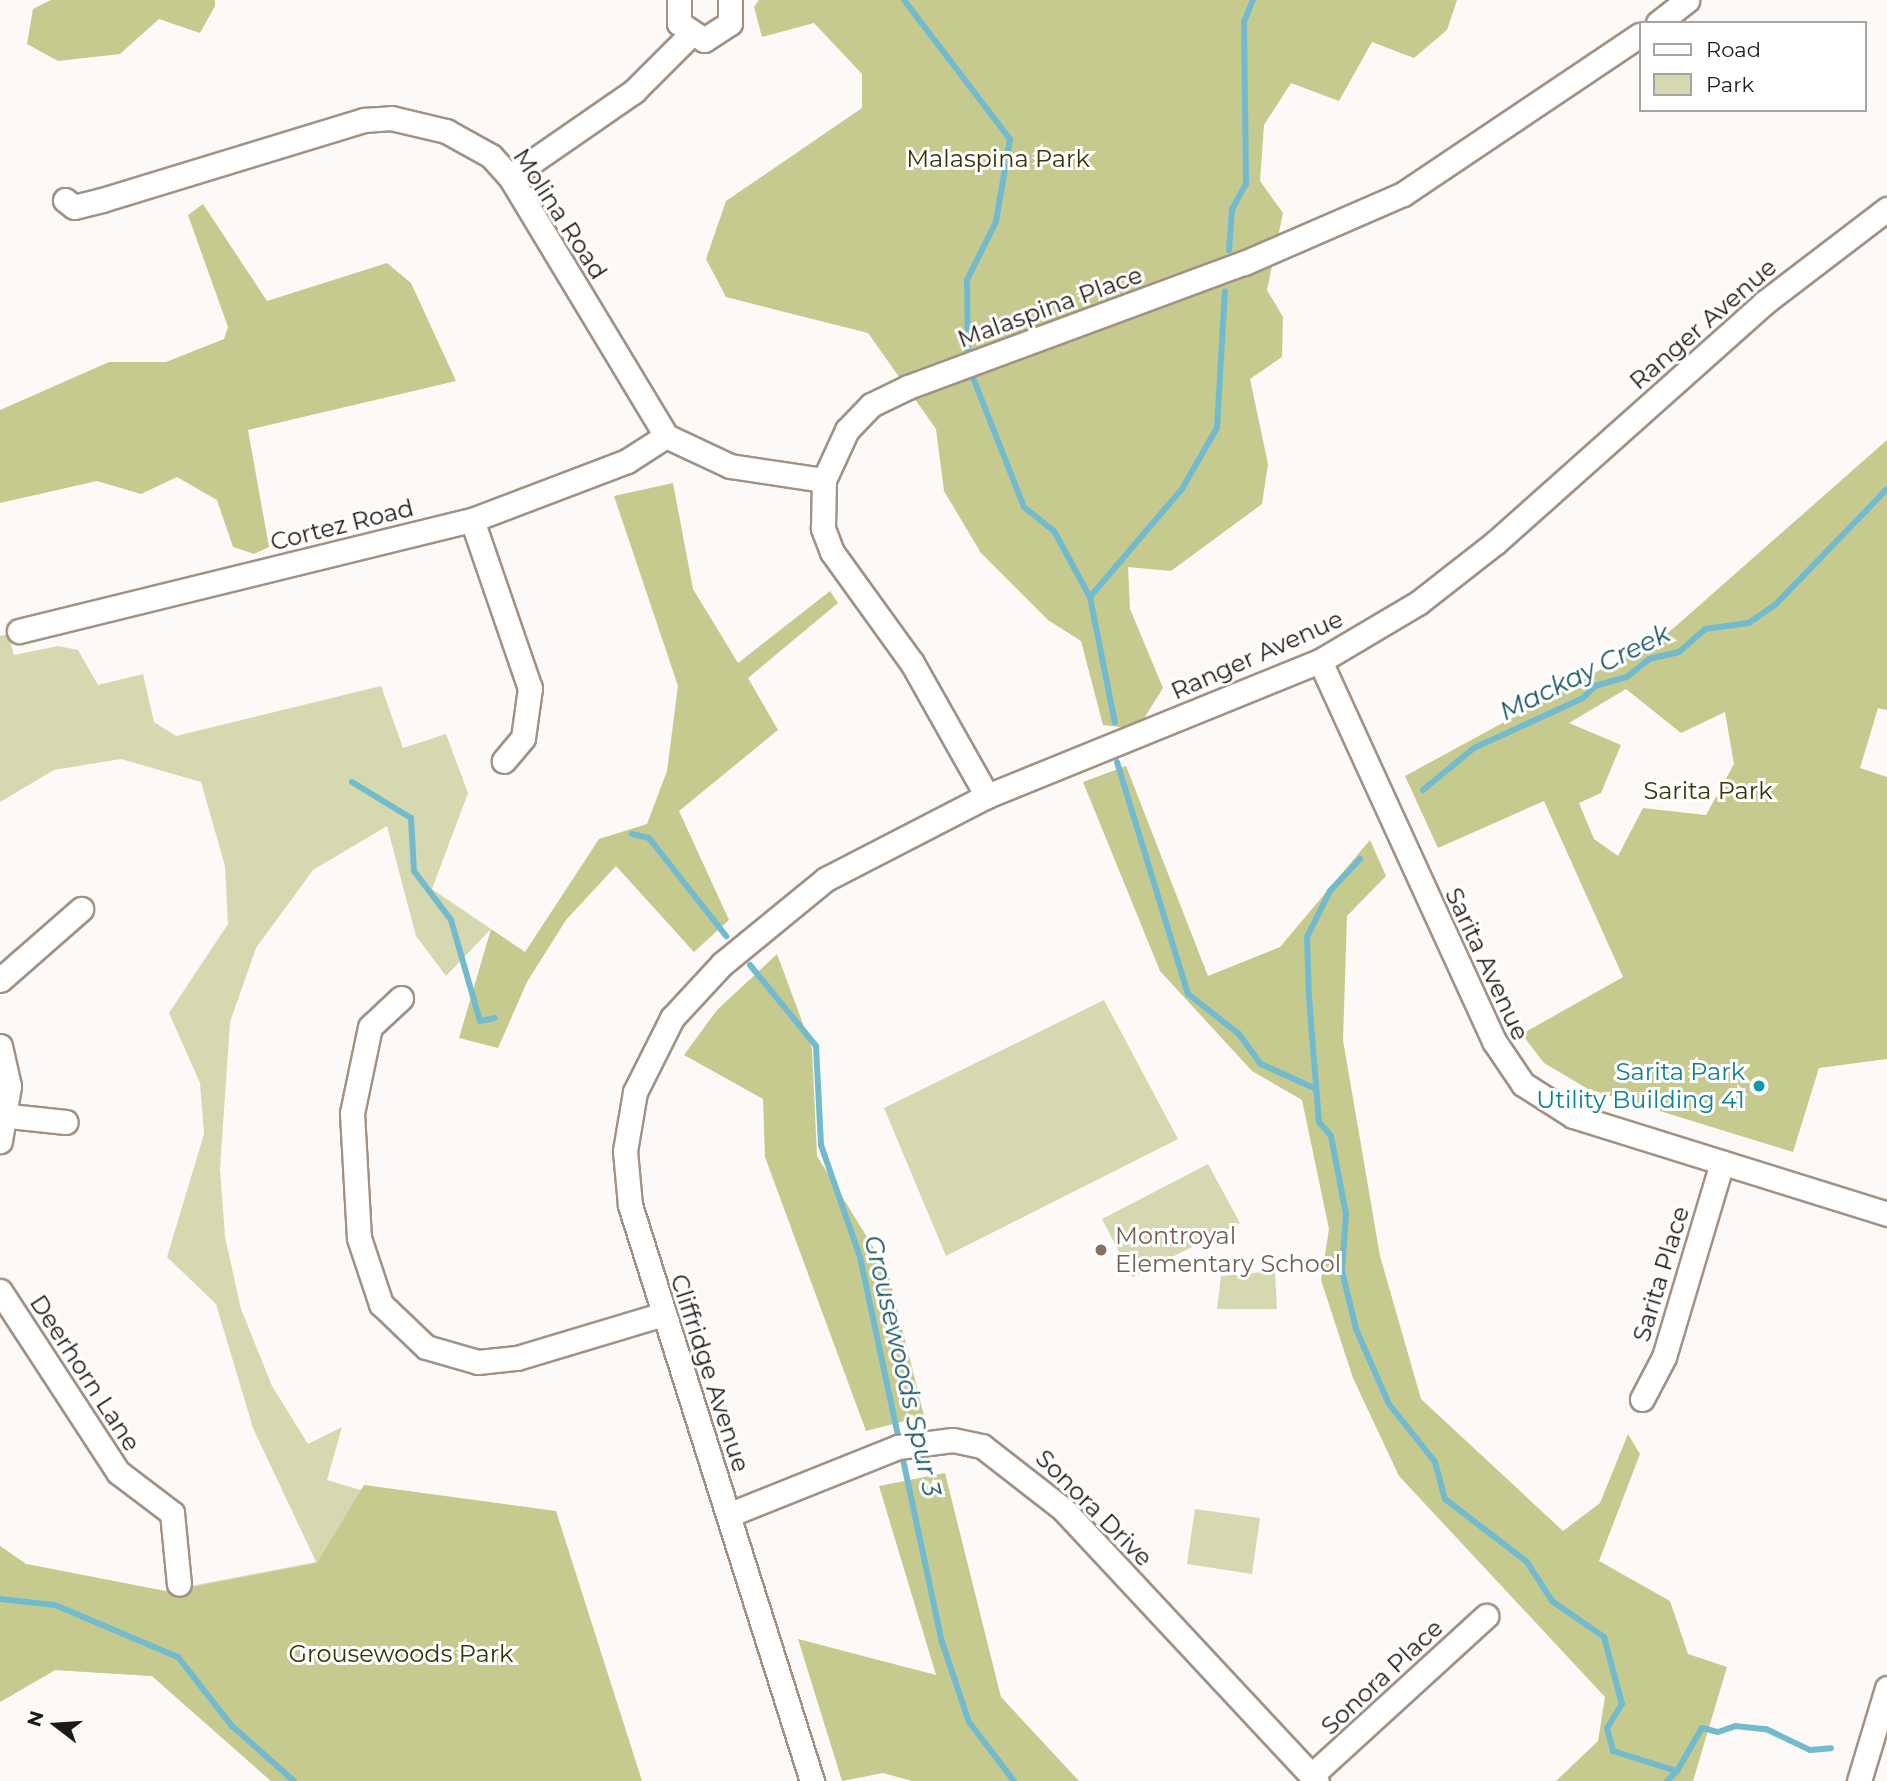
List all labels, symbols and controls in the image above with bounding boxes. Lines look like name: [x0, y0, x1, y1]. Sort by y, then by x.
legend: [1638, 21, 1866, 112]
text: Road: [1706, 37, 1761, 62]
text: Park: [1706, 72, 1754, 97]
street label: Molina Road: [507, 143, 613, 285]
park label: Malaspina Park: [906, 145, 1090, 173]
street label: Ranger Avenue: [1624, 252, 1782, 396]
street label: Malaspina Place: [954, 260, 1146, 354]
street label: Cortez Road: [267, 493, 417, 557]
street label: Ranger Avenue: [1167, 604, 1347, 706]
water label: Mackay Creek: [1495, 618, 1675, 728]
park label: Sarita Park: [1643, 777, 1773, 805]
street label: Sarita Avenue: [1439, 883, 1535, 1045]
place label: Sarita Park Utility Building 41: [1536, 1058, 1745, 1114]
marker: Sarita Park Utility Building 41: [1751, 1078, 1767, 1094]
street label: Sarita Place: [1627, 1203, 1695, 1345]
place label: Montroyal Elementary School: [1115, 1222, 1341, 1278]
water label: Grousewoods Spur 3: [857, 1232, 947, 1500]
marker: Montroyal Elementary School: [1093, 1242, 1109, 1258]
street label: Cliffridge Avenue: [664, 1270, 756, 1476]
street label: Deerhorn Lane: [24, 1289, 146, 1457]
street label: Sonora Drive: [1030, 1444, 1158, 1572]
street label: Sonora Place: [1315, 1613, 1449, 1741]
park label: Grousewoods Park: [289, 1640, 513, 1668]
north arrow: [21, 1690, 91, 1760]
text: N: [22, 1708, 49, 1729]

